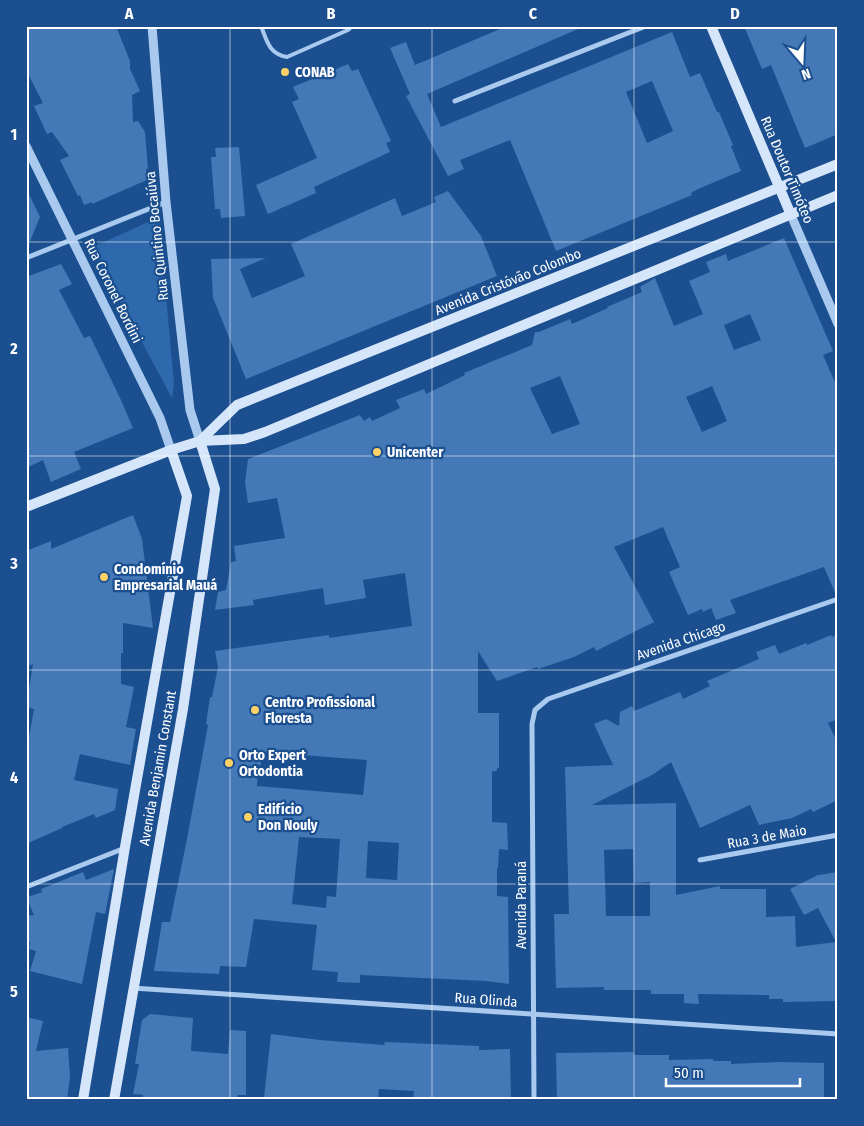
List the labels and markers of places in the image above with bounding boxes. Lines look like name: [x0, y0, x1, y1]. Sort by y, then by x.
place label: CONAB: [295, 64, 335, 81]
marker: CONAB: [279, 66, 291, 78]
place label: Unicenter: [387, 444, 444, 461]
marker: Unicenter: [371, 446, 383, 458]
place label: Condomínio Empresarial Mauá: [114, 561, 217, 594]
marker: Condomínio Empresarial Mauá: [98, 571, 110, 583]
place label: Centro Profissional Floresta: [265, 694, 375, 727]
marker: Centro Profissional Floresta: [249, 704, 261, 716]
place label: Orto Expert Ortodontia: [239, 747, 307, 780]
marker: Orto Expert Ortodontia: [223, 757, 235, 769]
place label: Edifício Don Nouly: [258, 801, 318, 834]
marker: Edifício Don Nouly: [242, 811, 254, 823]

